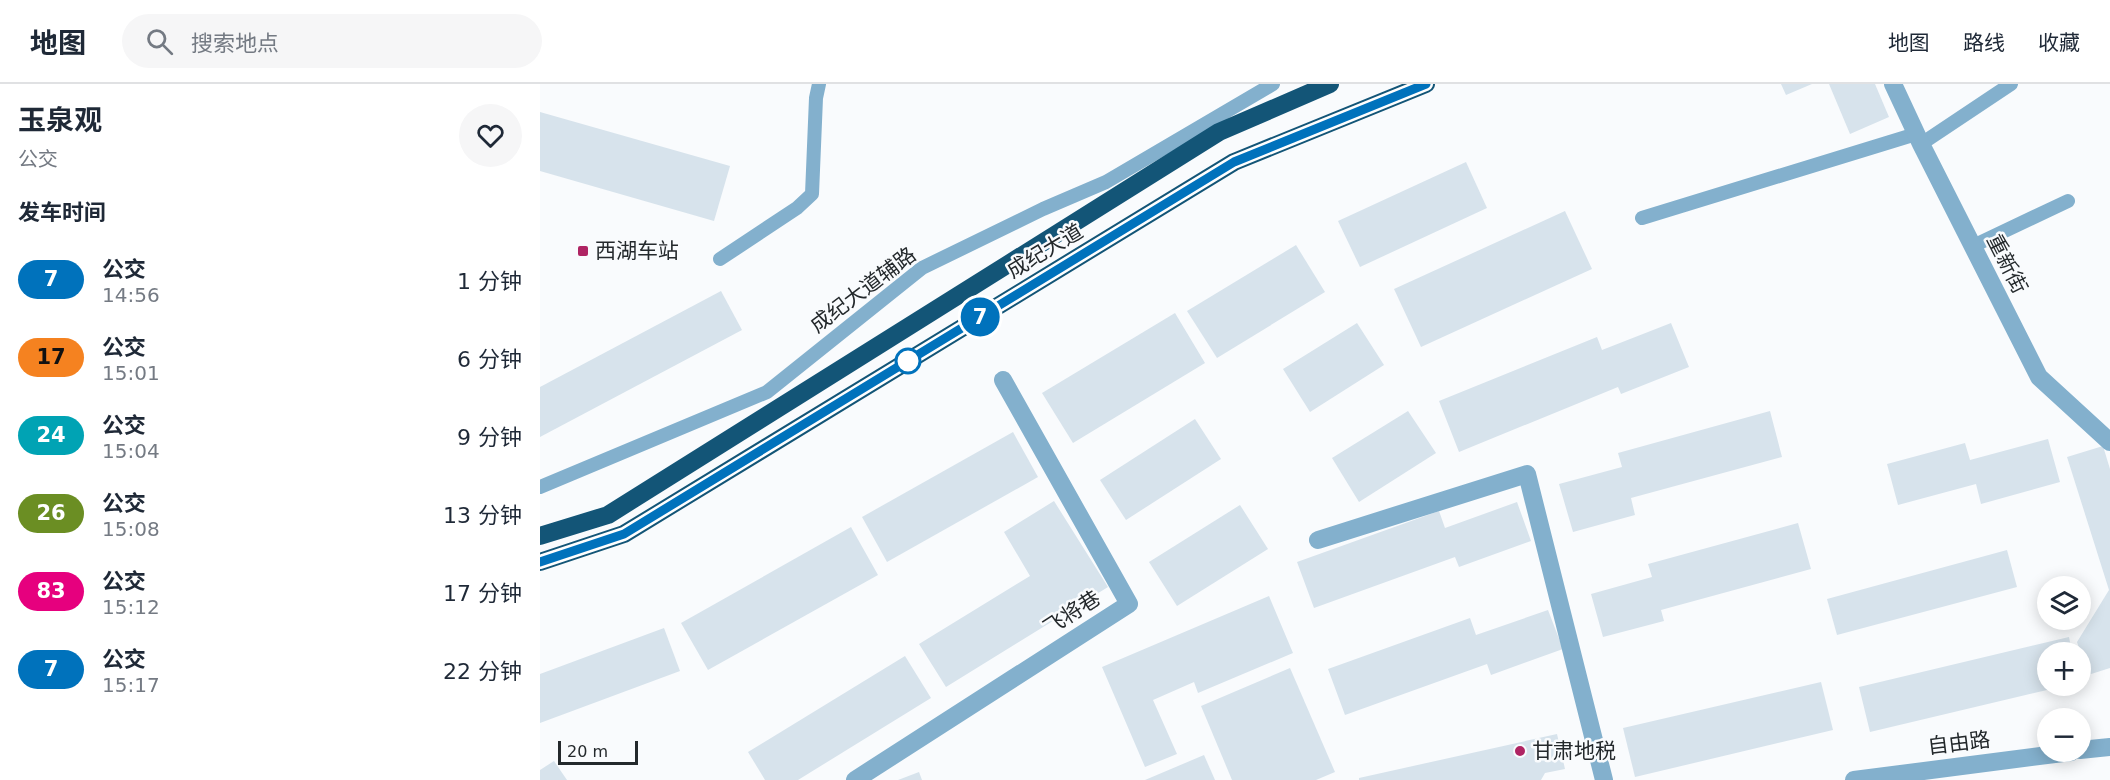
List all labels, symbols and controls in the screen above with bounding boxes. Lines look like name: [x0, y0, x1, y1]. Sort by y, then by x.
search box: [122, 14, 542, 68]
icon: search: [143, 25, 176, 58]
text: 地图: [30, 27, 86, 60]
text: 搜索地点: [191, 31, 279, 56]
text: 地图: [1888, 31, 1930, 55]
text: 路线: [1963, 31, 2005, 55]
text: 收藏: [2038, 31, 2080, 55]
text: 玉泉观: [18, 104, 102, 137]
button: heart: [459, 104, 522, 167]
text: 公交: [18, 147, 58, 171]
text: 发车时间: [18, 200, 106, 225]
street label: 成纪大道: [1003, 219, 1087, 283]
street label: 重新街: [1982, 230, 2032, 298]
place label: 西湖车站: [595, 239, 679, 263]
street label: 成纪大道辅路: [805, 243, 921, 337]
marker: 西湖车站: [576, 244, 590, 258]
text: 公交: [102, 257, 146, 282]
text: 7: [44, 267, 58, 291]
text: 1 分钟: [457, 269, 522, 294]
text: 14:56: [102, 283, 160, 307]
line badge: 7: [960, 298, 1000, 336]
text: 7: [973, 305, 987, 329]
text: 公交: [102, 335, 146, 360]
text: 17: [36, 345, 66, 369]
text: 6 分钟: [457, 347, 522, 372]
unlabelled marker: [895, 348, 921, 374]
text: 15:01: [102, 361, 160, 385]
text: 公交: [102, 413, 146, 438]
text: 24: [36, 423, 66, 447]
text: 9 分钟: [457, 425, 522, 450]
text: 15:04: [102, 439, 160, 463]
text: 公交: [102, 491, 146, 516]
text: 26: [36, 501, 66, 525]
text: 13 分钟: [443, 503, 522, 528]
text: 15:08: [102, 517, 160, 541]
text: 公交: [102, 569, 146, 594]
map controls: [2037, 576, 2091, 762]
button: layers: [2037, 576, 2091, 630]
text: 83: [36, 579, 66, 603]
text: 17 分钟: [443, 581, 522, 606]
street label: 飞将巷: [1039, 586, 1105, 640]
text: 15:12: [102, 595, 160, 619]
button: +: [2037, 642, 2091, 696]
text: 公交: [102, 647, 146, 672]
text: 7: [44, 657, 58, 681]
text: 22 分钟: [443, 659, 522, 684]
text: 15:17: [102, 673, 160, 697]
button: −: [2037, 708, 2091, 762]
street label: 自由路: [1926, 727, 1992, 759]
scale bar: [558, 738, 638, 766]
place label: 甘肃地税: [1532, 739, 1616, 763]
text: 20 m: [567, 742, 608, 761]
marker: 甘肃地税: [1513, 744, 1527, 758]

